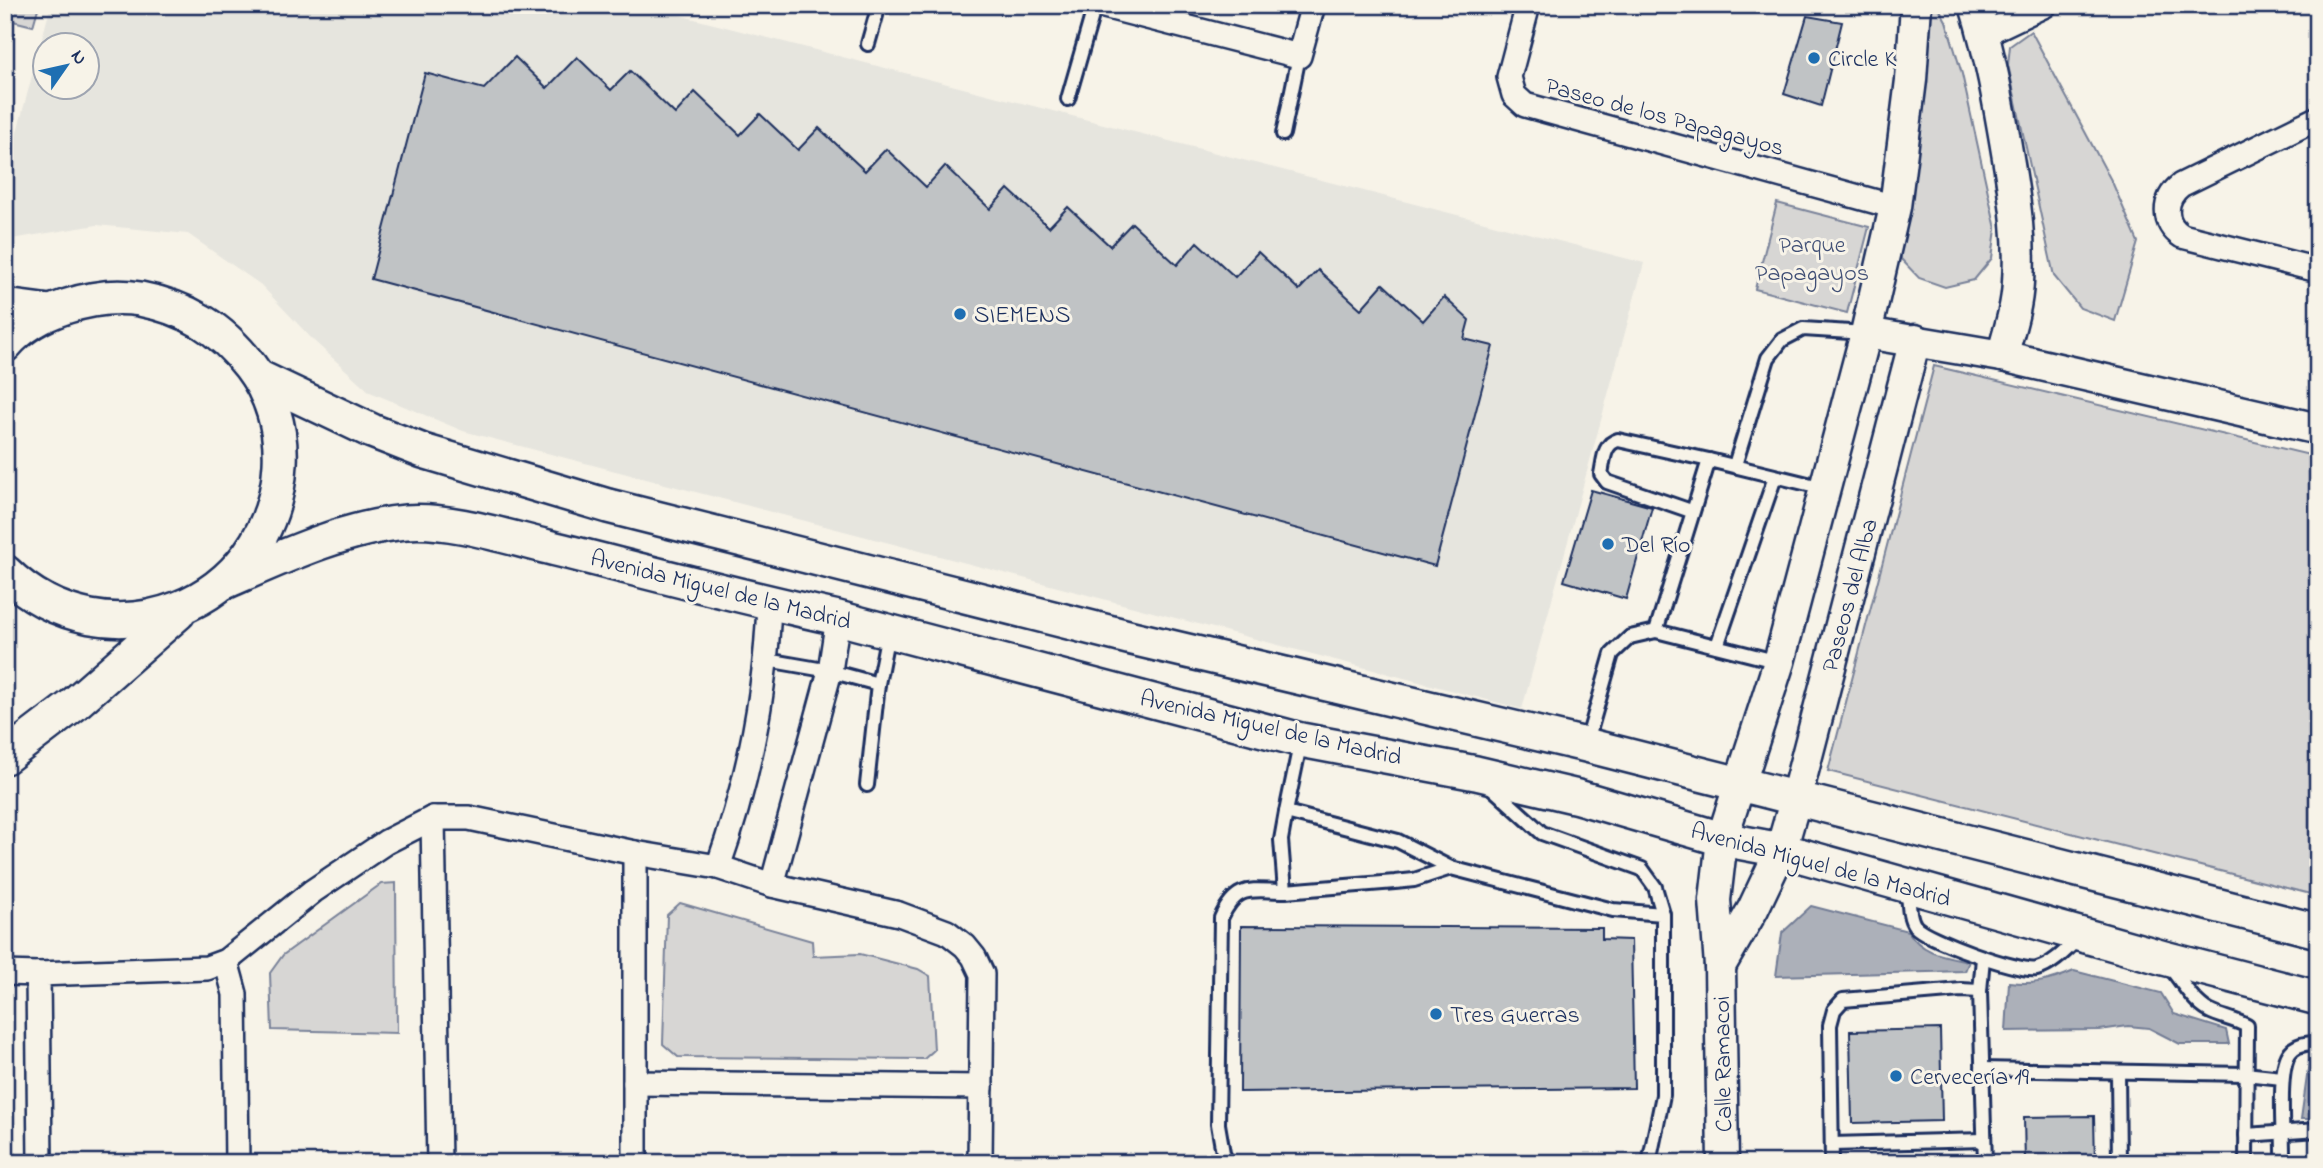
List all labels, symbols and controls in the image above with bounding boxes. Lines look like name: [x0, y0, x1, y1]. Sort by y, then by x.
north arrow: [32, 32, 102, 102]
place label: Circle K: [1828, 43, 1896, 78]
text: N: [63, 45, 93, 71]
marker: Circle K: [1806, 50, 1822, 66]
street label: Paseo de los Papagayos: [1541, 70, 1788, 168]
park label: Parque Papagayos: [1755, 229, 1869, 293]
place label: SIEMENS: [974, 299, 1070, 334]
marker: SIEMENS: [952, 306, 968, 322]
street label: Paseos del Alba: [1814, 515, 1889, 676]
place label: Del Río: [1621, 529, 1690, 564]
marker: Del Río: [1600, 536, 1616, 552]
street label: Avenida Miguel de la Madrid: [586, 542, 855, 641]
street label: Avenida Miguel de la Madrid: [1136, 682, 1405, 777]
street label: Avenida Miguel de la Madrid: [1687, 815, 1955, 918]
street label: Calle Ramacoi: [1706, 996, 1743, 1132]
place label: Tres Guerras: [1450, 999, 1580, 1034]
marker: Tres Guerras: [1428, 1006, 1444, 1022]
place label: Cervecería 19: [1910, 1061, 2030, 1096]
marker: Cervecería 19: [1888, 1068, 1904, 1084]

